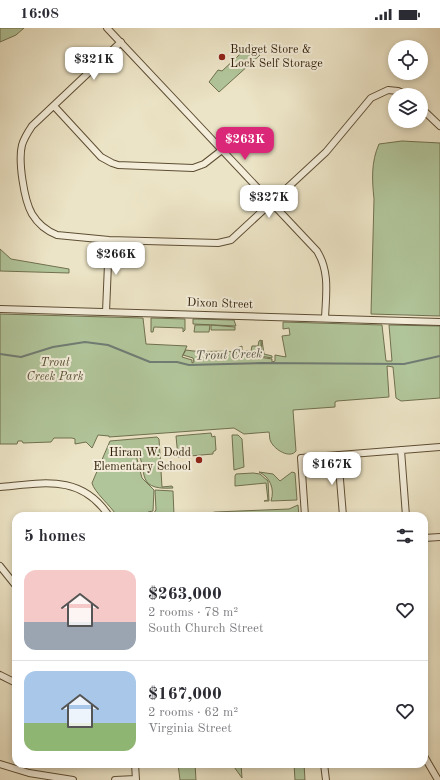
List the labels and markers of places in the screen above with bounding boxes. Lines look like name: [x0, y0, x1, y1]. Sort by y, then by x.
place label: Budget Store & Lock Self Storage: [230, 44, 323, 70]
pin: $321K: [66, 47, 122, 81]
marker: Budget Store & Lock Self Storage: [217, 52, 227, 62]
pin: $263K: [217, 127, 273, 161]
pin: $327K: [241, 185, 297, 219]
pin: $266K: [88, 242, 144, 276]
place label: Hiram W. Dodd Elementary School: [93, 447, 191, 473]
pin: $167K: [304, 452, 360, 486]
marker: Hiram W. Dodd Elementary School: [194, 455, 204, 465]

